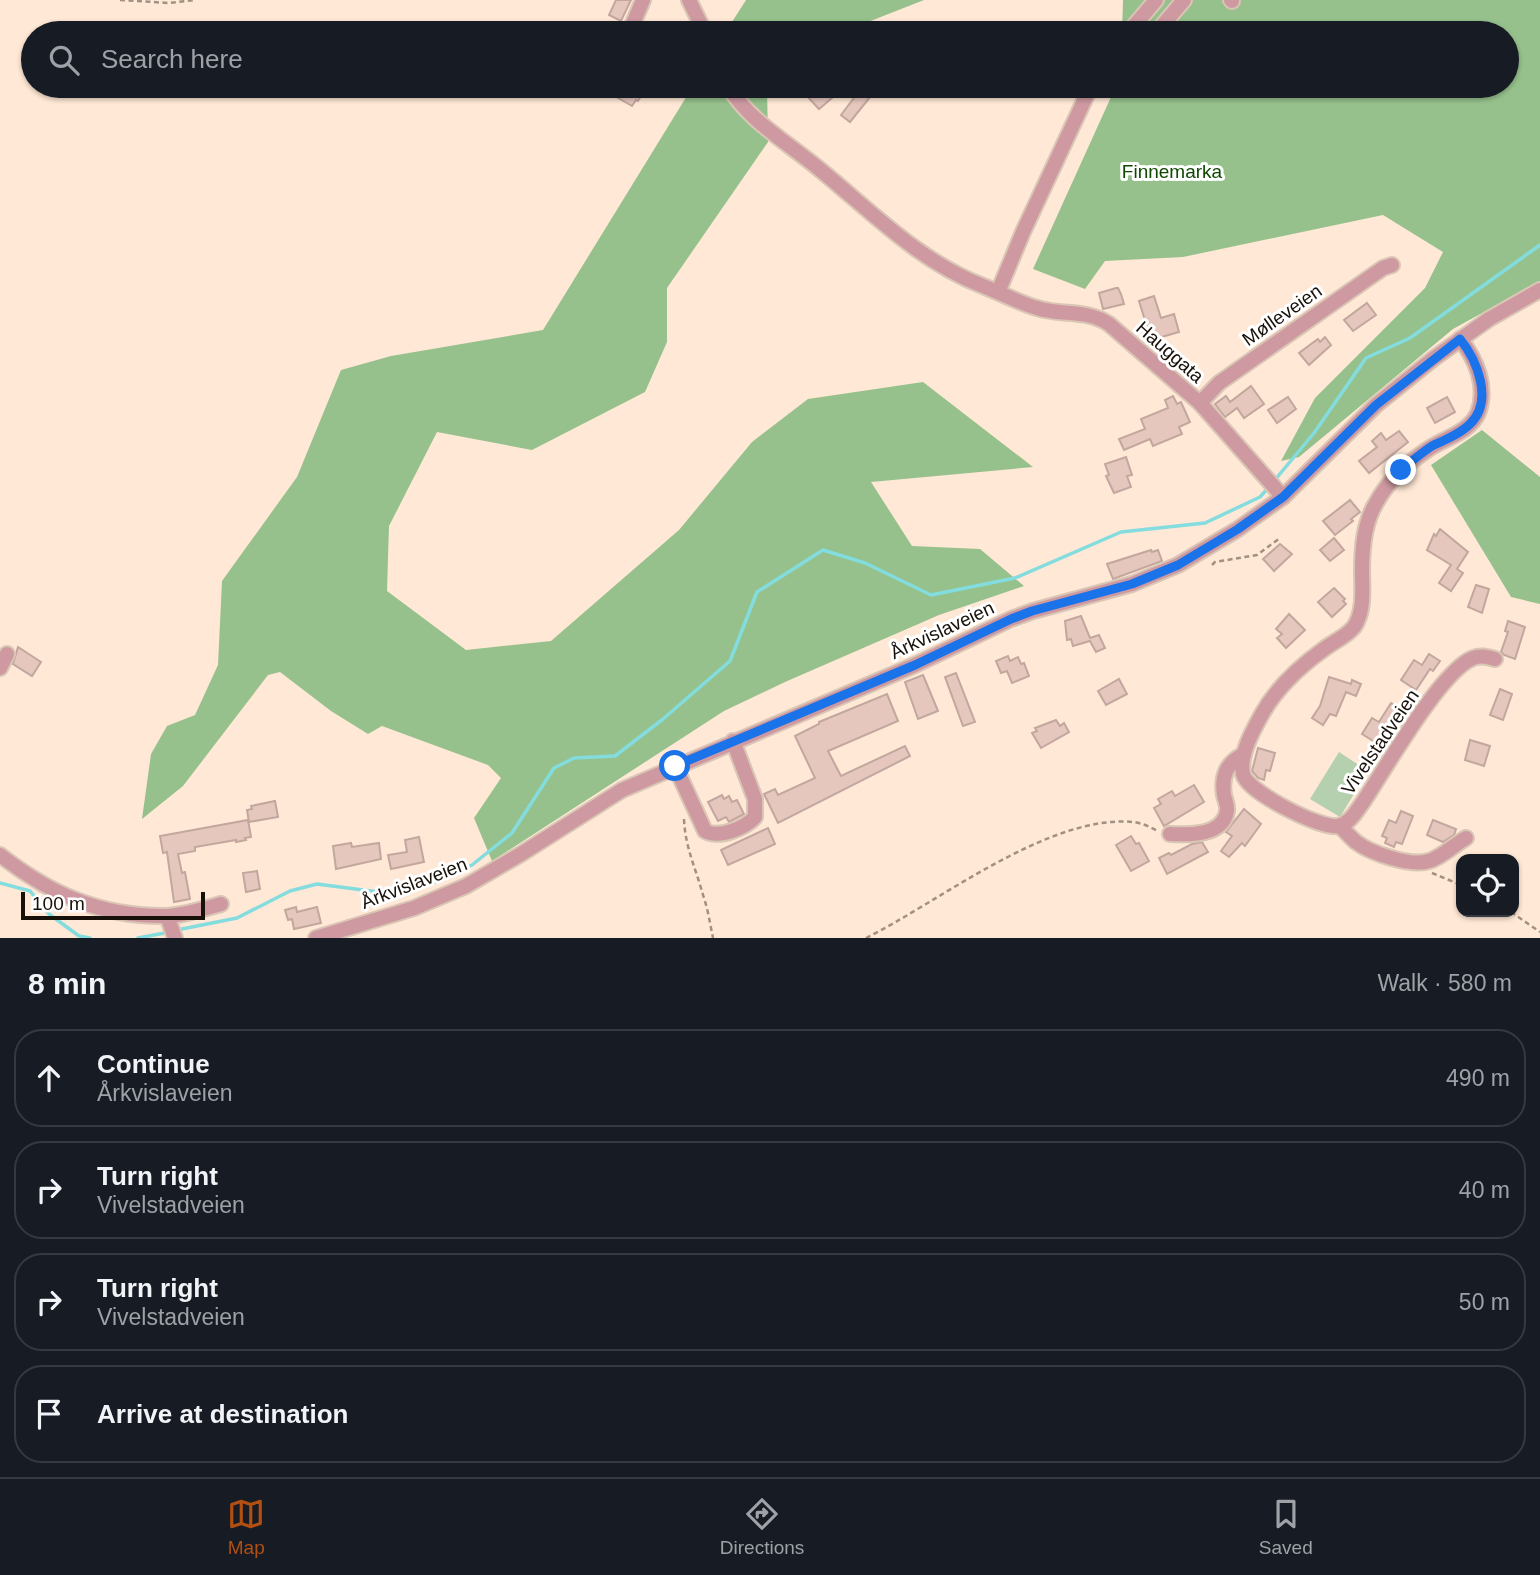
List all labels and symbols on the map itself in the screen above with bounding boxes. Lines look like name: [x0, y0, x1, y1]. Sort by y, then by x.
park label: Finnemarka: [1122, 161, 1223, 182]
street label: Mølleveien: [1238, 280, 1326, 350]
street label: Hauggata: [1132, 317, 1208, 387]
route end: [1385, 454, 1416, 485]
street label: Årkvislaveien: [887, 597, 997, 663]
street label: Vivelstadveien: [1337, 685, 1423, 799]
route start: [659, 750, 690, 781]
street label: Årkvislaveien: [358, 853, 470, 913]
scale bar: [21, 889, 205, 921]

